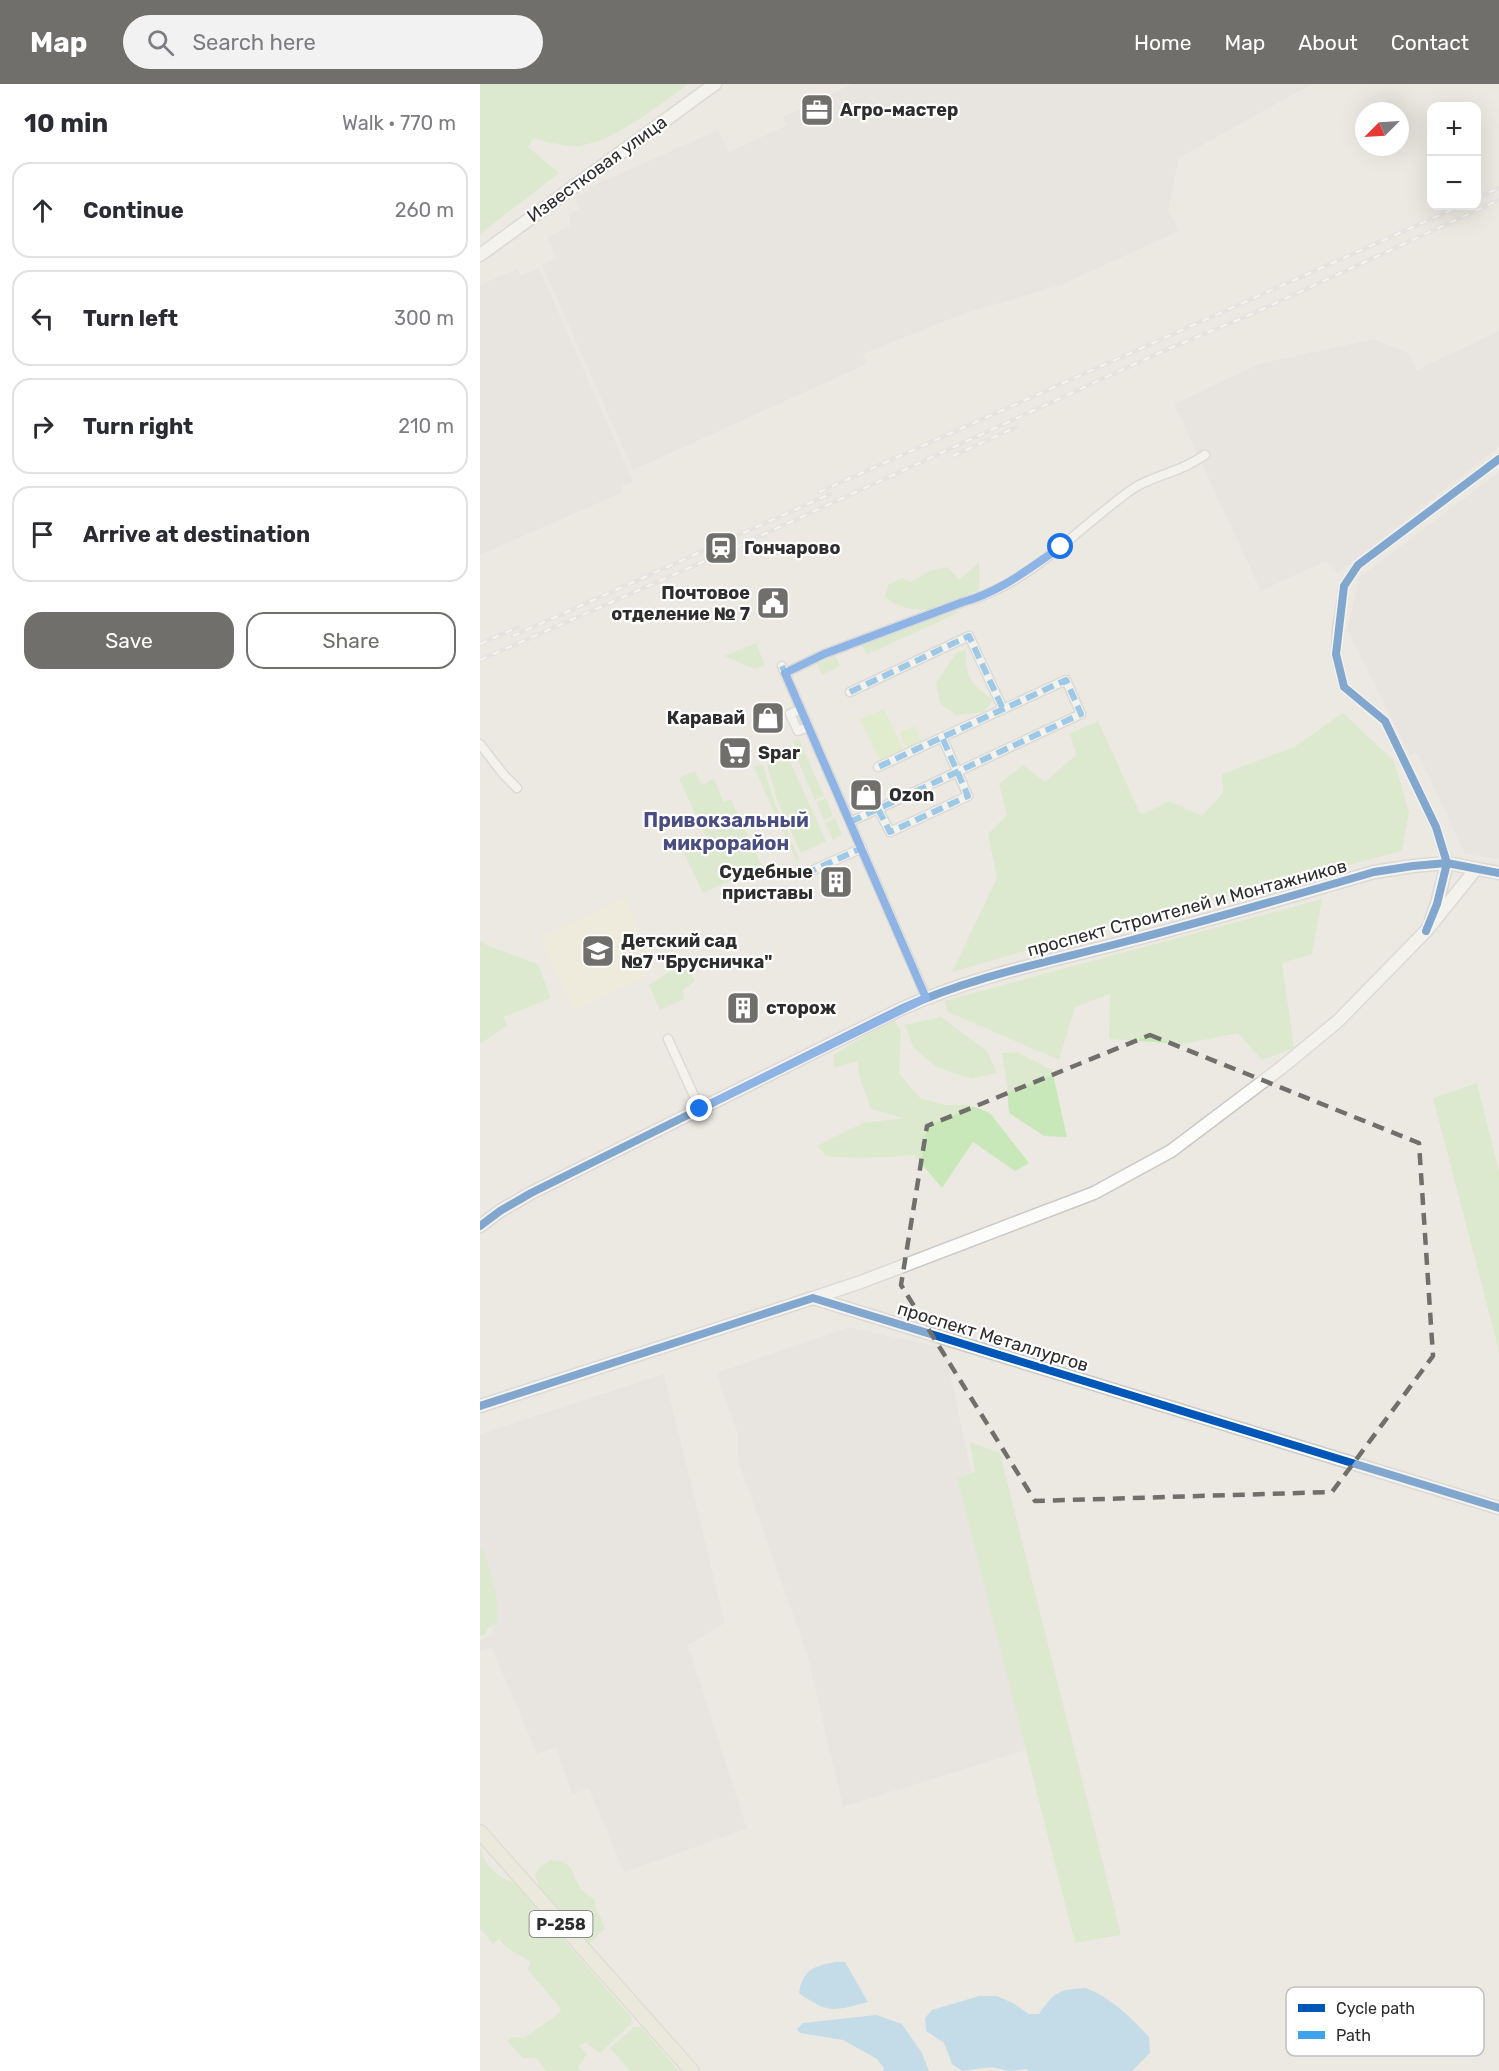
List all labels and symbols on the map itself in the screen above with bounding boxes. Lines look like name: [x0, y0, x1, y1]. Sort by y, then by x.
office icon: Агро-мастер: [799, 92, 835, 128]
place label: Агро-мастер: [840, 99, 958, 121]
north arrow: [1355, 102, 1409, 156]
street label: Известковая улица: [523, 111, 671, 227]
station icon: Гончарово: [703, 530, 739, 566]
route start: [1047, 533, 1073, 559]
place label: Гончарово: [744, 537, 840, 559]
place label: Почтовое отделение № 7: [611, 582, 750, 625]
public building icon: Почтовое отделение № 7: [755, 585, 791, 621]
shop icon: Каравай: [750, 700, 786, 736]
place label: Каравай: [667, 707, 745, 729]
supermarket icon: Spar: [717, 735, 753, 771]
place label: Spar: [758, 742, 800, 764]
shop icon: Ozon: [848, 777, 884, 813]
place label: Ozon: [889, 784, 934, 806]
district label: Привокзальный микрорайон: [643, 808, 809, 855]
street label: проспект Строителей и Монтажников: [1025, 855, 1349, 961]
place label: Судебные приставы: [719, 861, 813, 904]
building icon: Судебные приставы: [818, 864, 854, 900]
place label: Детский сад №7 "Брусничка": [621, 930, 772, 973]
school or university icon: Детский сад №7 "Брусничка": [580, 933, 616, 969]
building icon: сторож: [725, 990, 761, 1026]
place label: сторож: [766, 997, 837, 1019]
route end: [686, 1095, 712, 1121]
street label: проспект Металлургов: [895, 1297, 1091, 1377]
road number: Р-258: [530, 1911, 592, 1937]
legend: [1286, 1987, 1484, 2056]
text: Cycle path: [1336, 1999, 1415, 2018]
text: Path: [1336, 2026, 1371, 2045]

